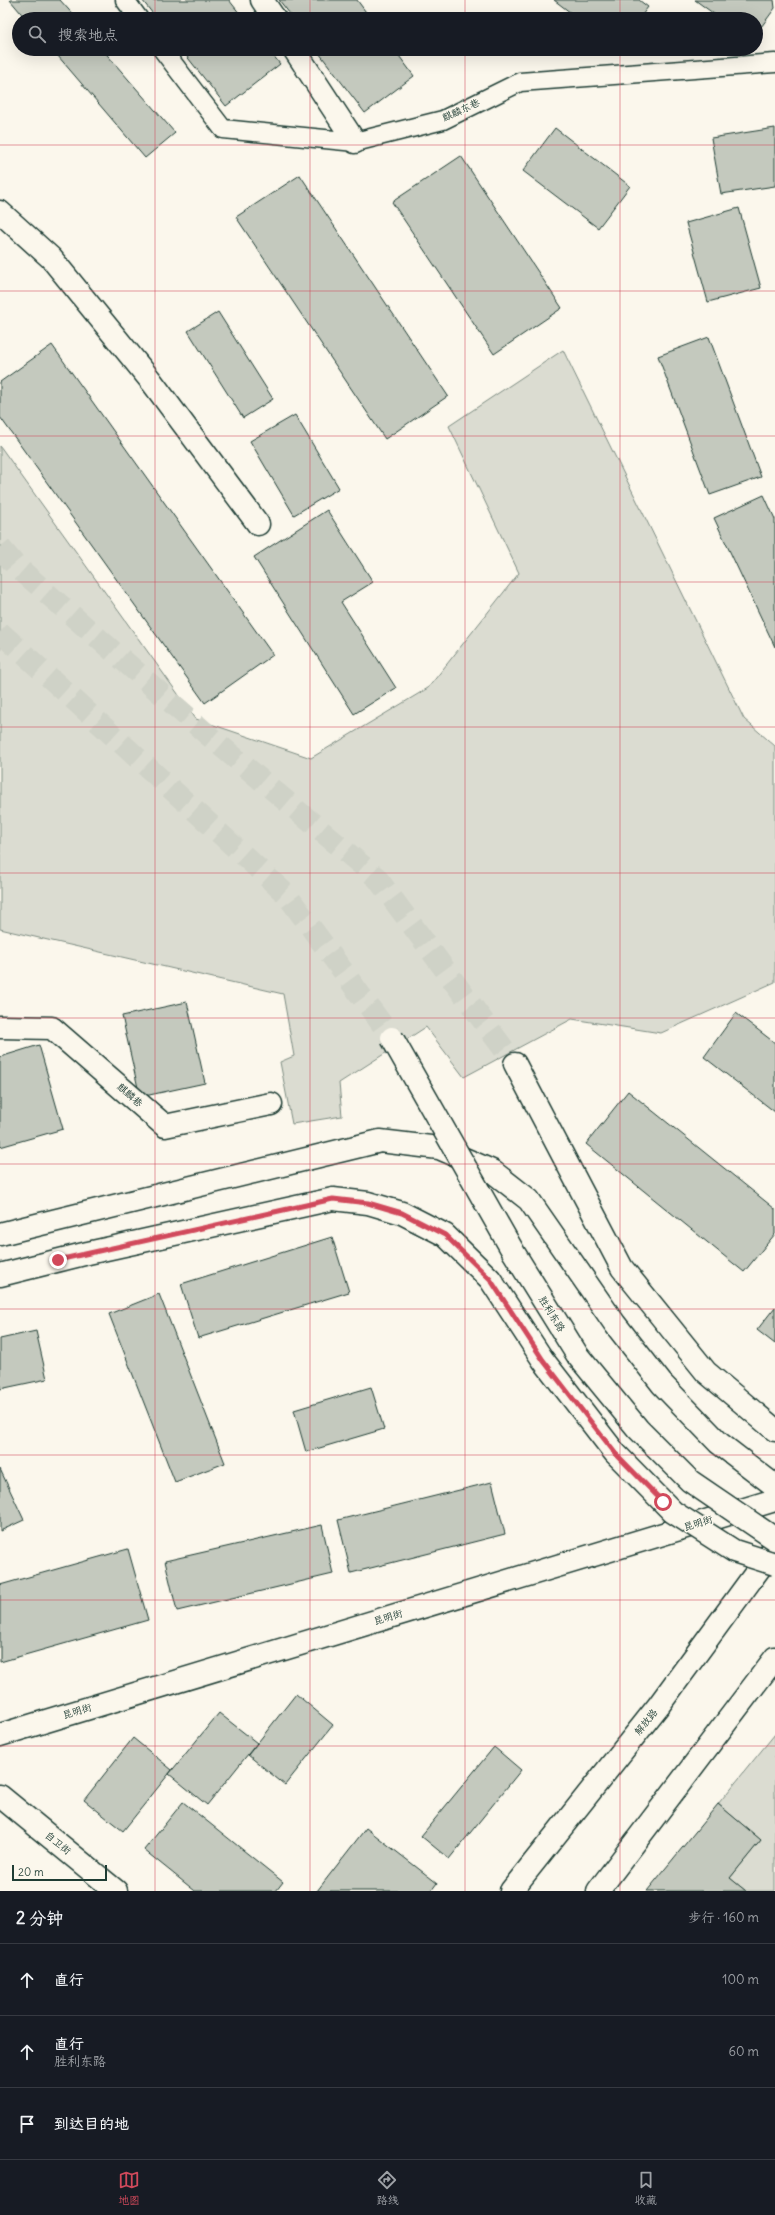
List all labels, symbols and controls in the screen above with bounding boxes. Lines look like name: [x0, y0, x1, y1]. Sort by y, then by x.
search box: [12, 12, 763, 56]
icon: search: [26, 23, 48, 45]
text: 搜索地点: [58, 25, 118, 44]
street label: 麒麟东巷: [440, 95, 483, 124]
street label: 麒麟巷: [114, 1080, 146, 1110]
route end: [49, 1251, 67, 1269]
street label: 胜利东路: [536, 1294, 568, 1334]
route start: [654, 1493, 672, 1511]
street label: 昆明街: [682, 1512, 714, 1534]
street label: 昆明街: [372, 1606, 404, 1628]
street label: 昆明街: [61, 1700, 93, 1722]
street label: 解放路: [632, 1706, 660, 1738]
street label: 自卫街: [42, 1829, 74, 1857]
scale bar: [12, 1863, 107, 1882]
text: 20 m: [18, 1865, 44, 1879]
text: 2 分钟: [16, 1907, 63, 1929]
text: 步行 · 160 m: [688, 1909, 759, 1926]
icon: ahead: [16, 1969, 38, 1991]
text: 直行: [54, 1970, 84, 1989]
text: 100 m: [722, 1971, 759, 1988]
text: 直行: [54, 2034, 84, 2053]
icon: ahead: [16, 2041, 38, 2063]
text: 60 m: [728, 2043, 759, 2060]
text: 胜利东路: [54, 2053, 106, 2070]
icon: arrive: [16, 2113, 38, 2135]
text: 到达目的地: [54, 2114, 129, 2133]
tab: 地图: [118, 2169, 140, 2207]
tab: 路线: [376, 2169, 398, 2207]
tab: 收藏: [635, 2169, 657, 2207]

